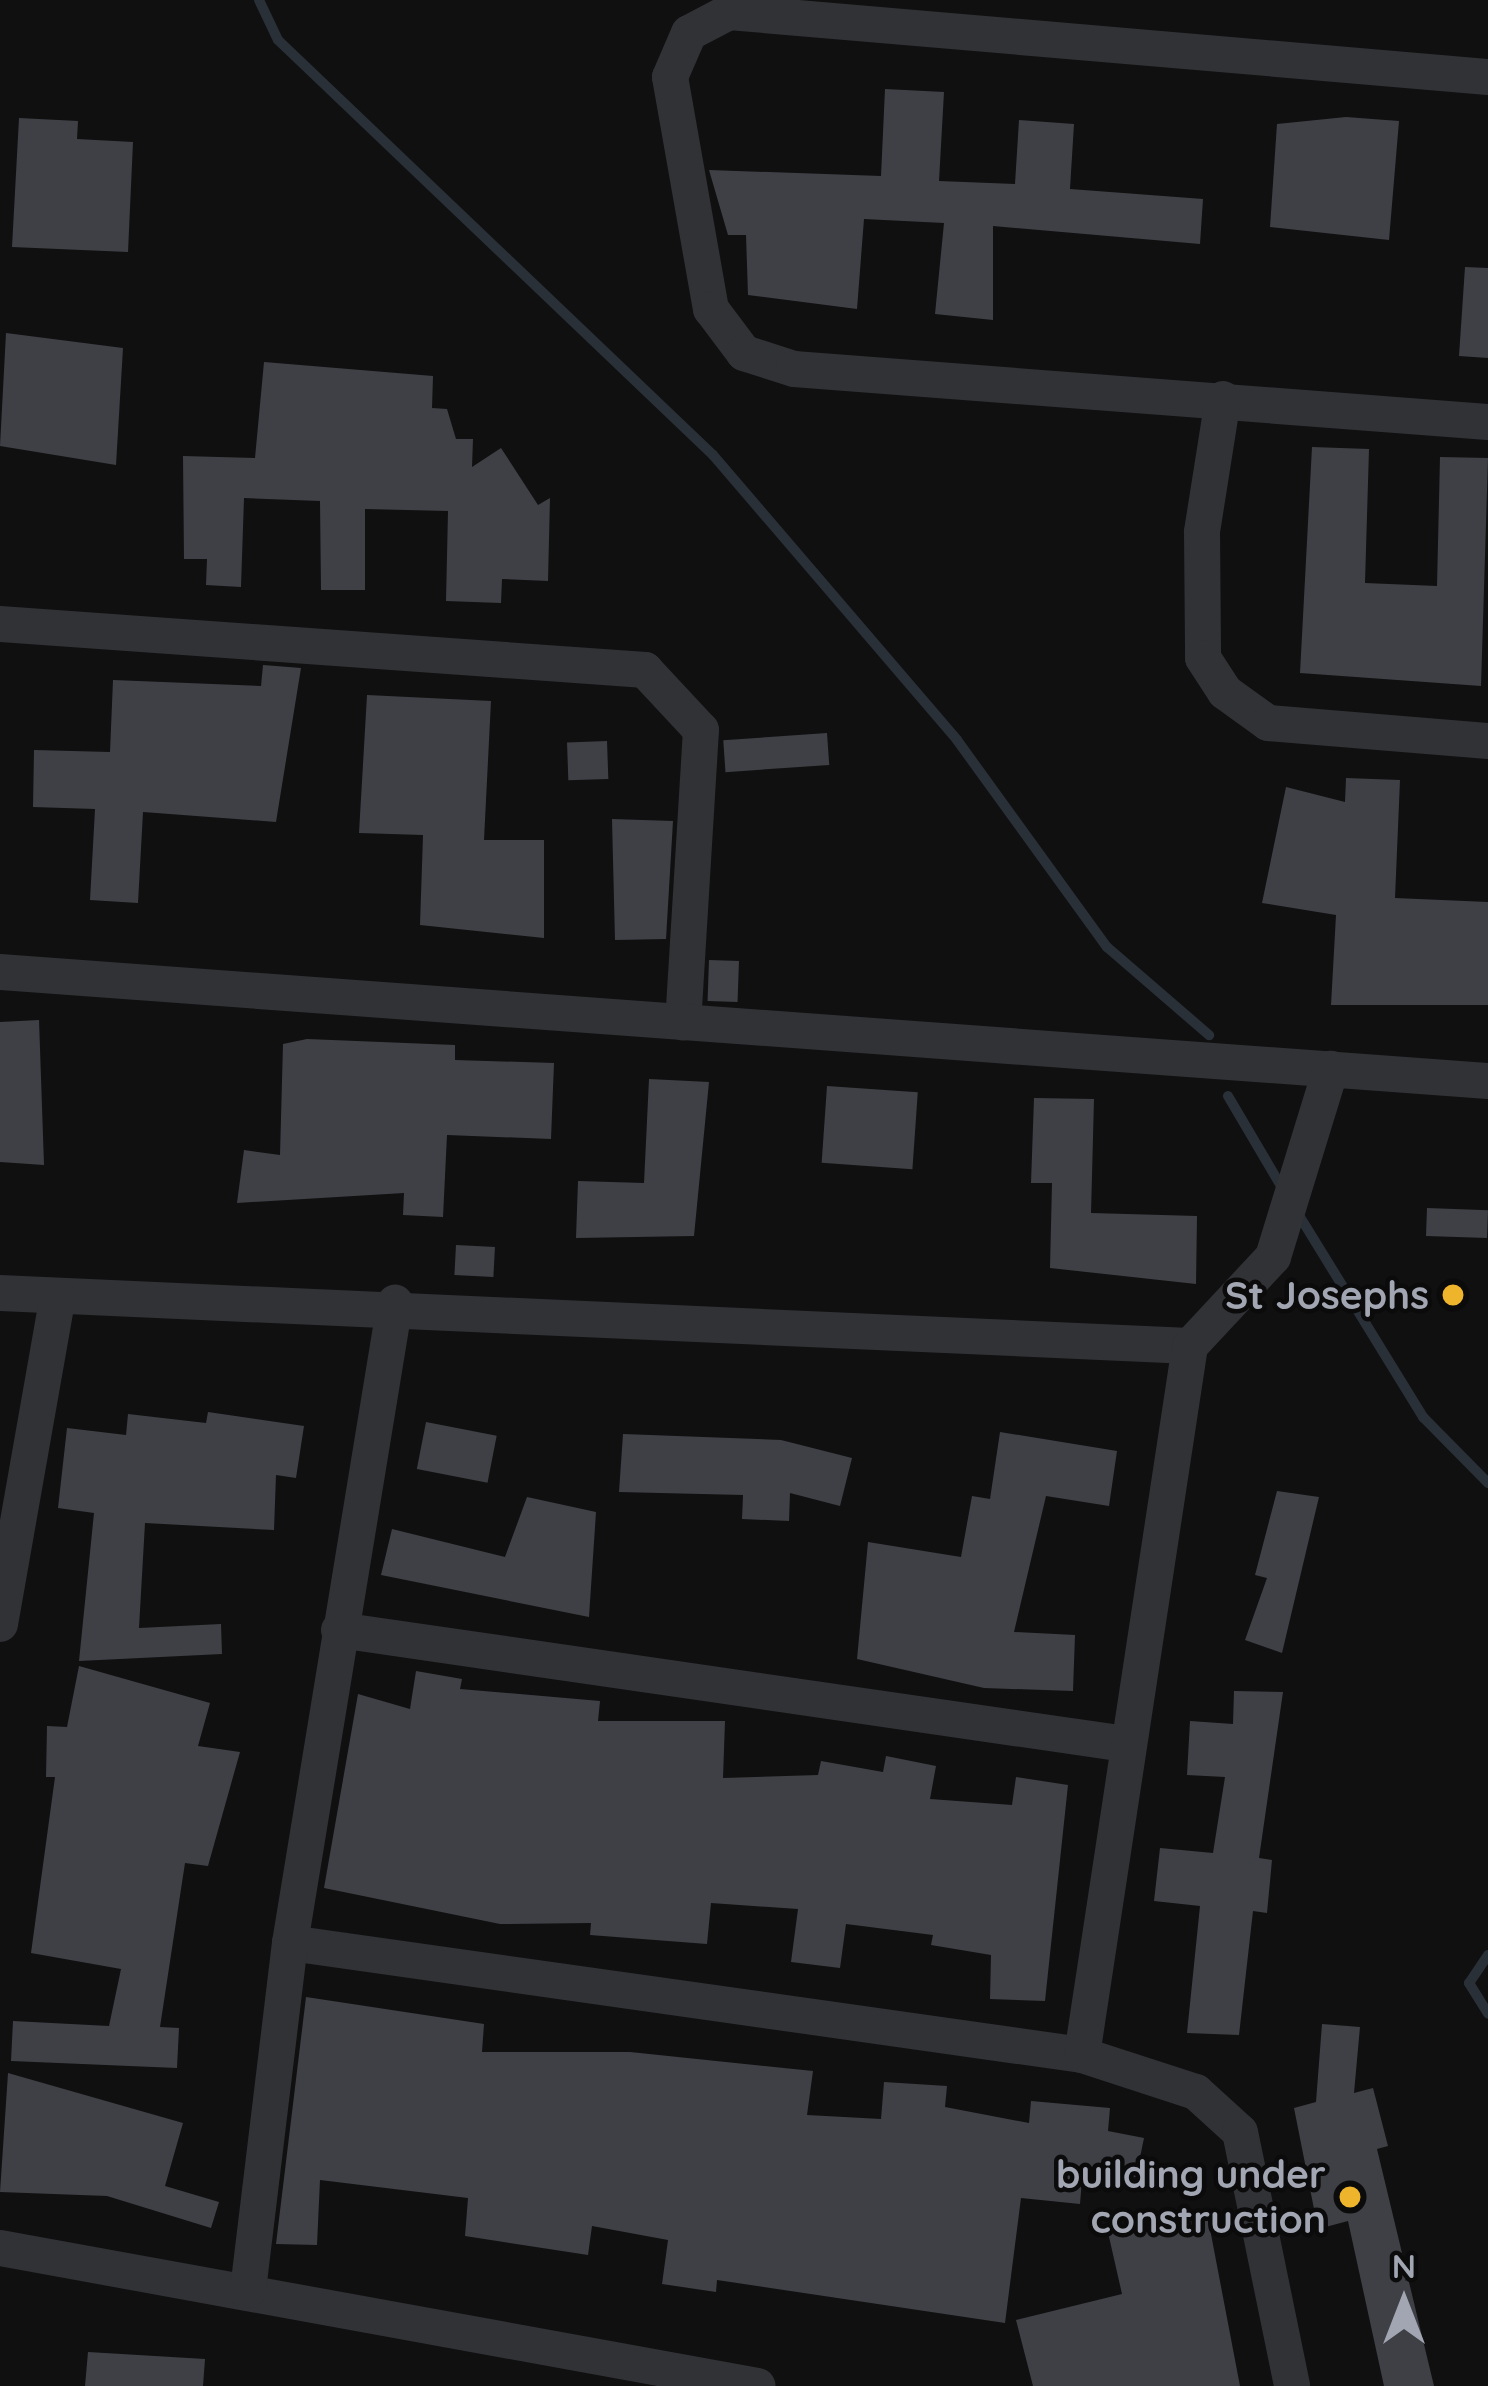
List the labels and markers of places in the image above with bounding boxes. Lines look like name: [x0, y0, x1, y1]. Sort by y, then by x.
place label: St Josephs: [1225, 1272, 1429, 1318]
marker: St Josephs: [1440, 1282, 1466, 1308]
place label: building under construction: [1056, 2152, 1326, 2243]
marker: building under construction: [1337, 2184, 1363, 2210]

